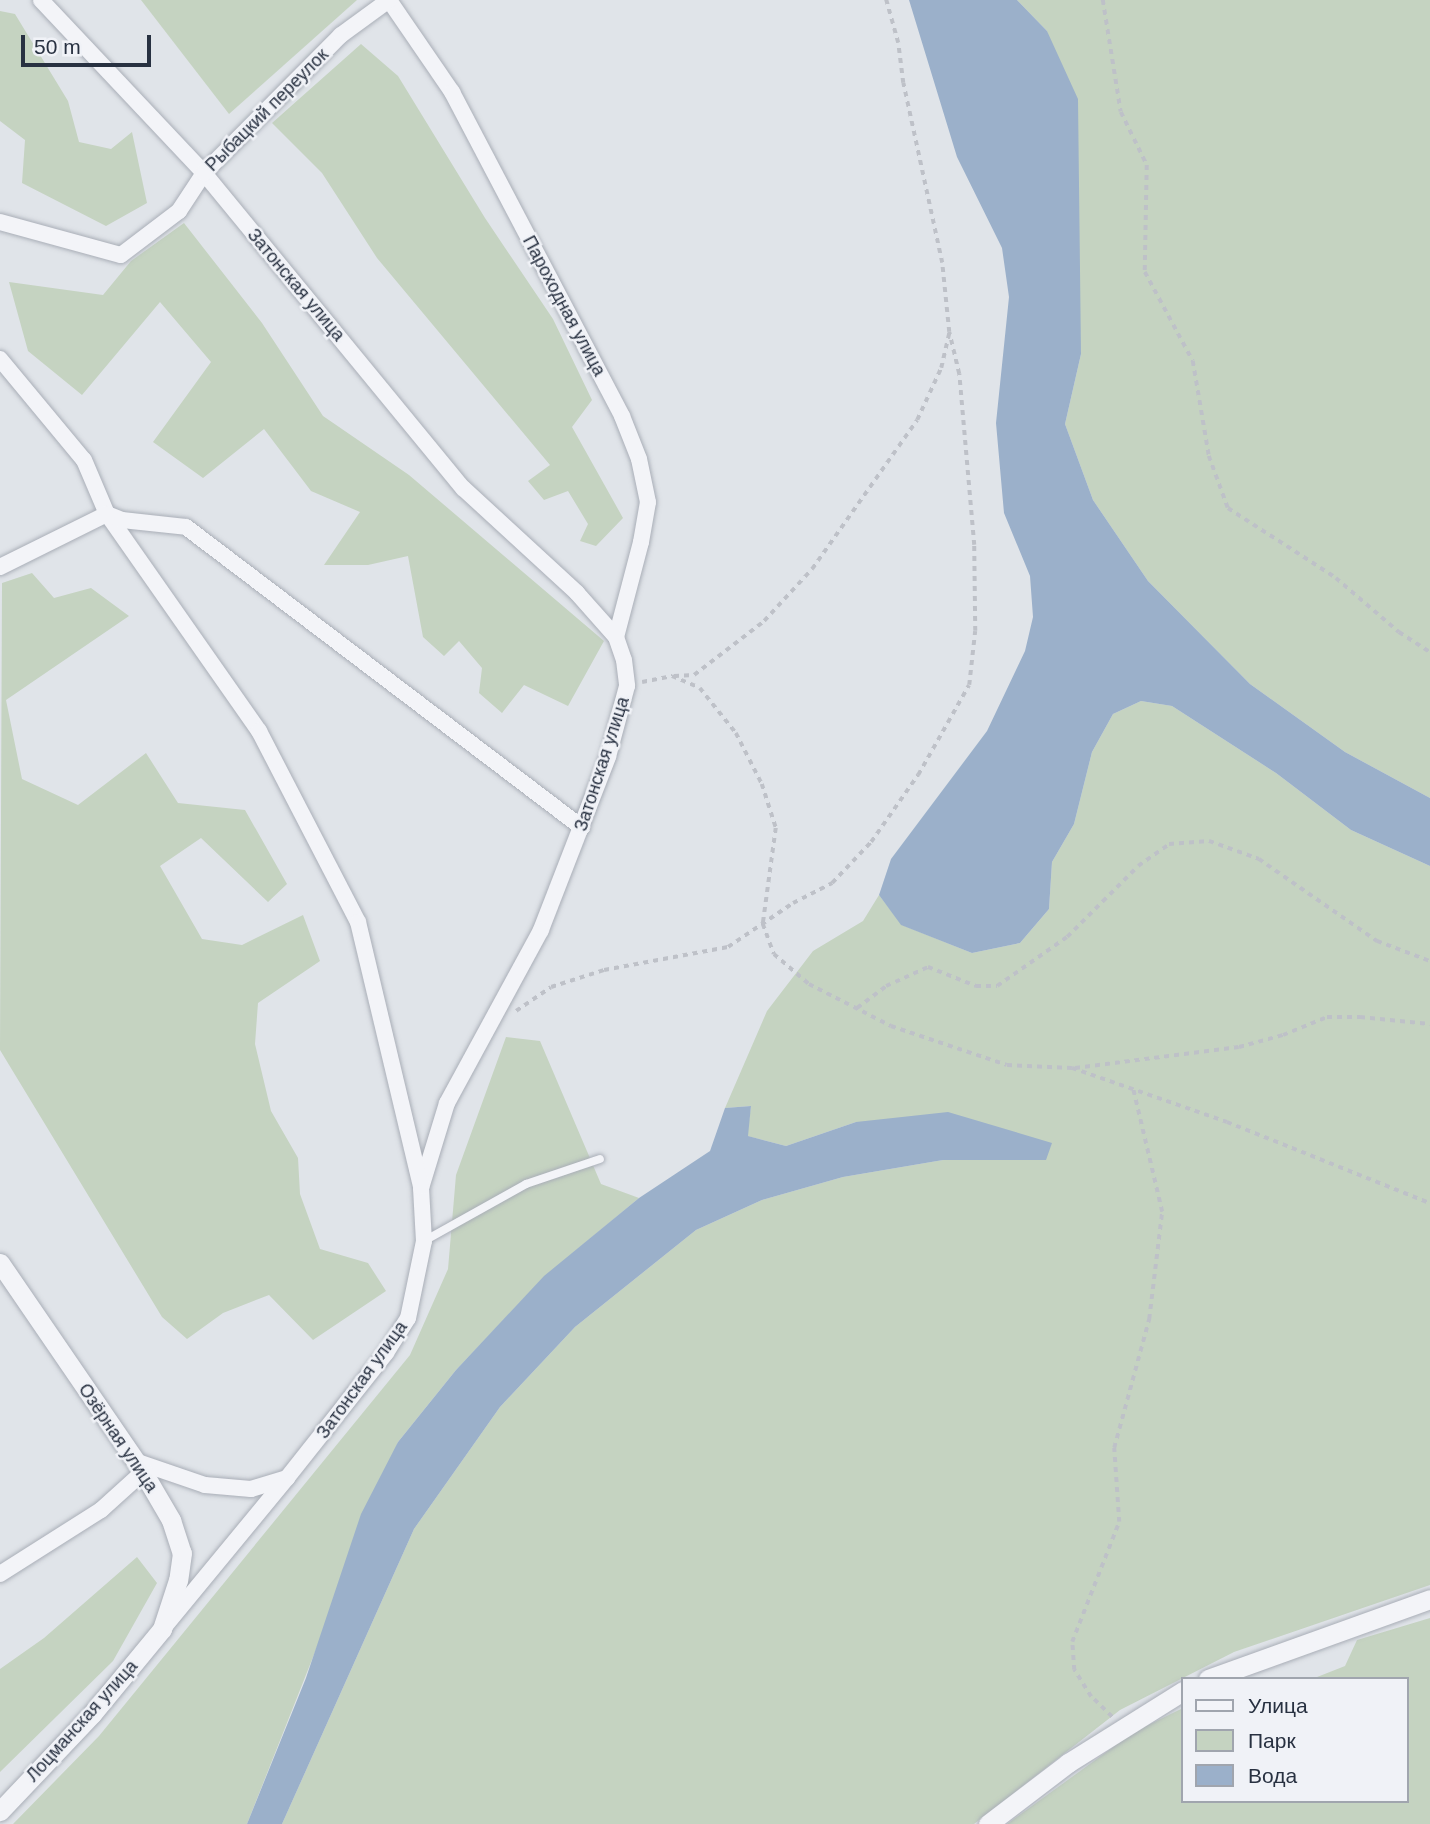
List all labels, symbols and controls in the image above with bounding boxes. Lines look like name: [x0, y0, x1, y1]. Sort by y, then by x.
scale bar: [24, 21, 154, 65]
text: 50 m: [34, 35, 81, 58]
street label: Рыбацкий переулок: [201, 44, 333, 176]
street label: Затонская улица: [243, 224, 349, 346]
street label: Пароходная улица: [518, 232, 610, 380]
street label: Затонская улица: [570, 694, 634, 834]
street label: Затонская улица: [312, 1317, 412, 1443]
street label: Озёрная улица: [74, 1380, 162, 1496]
street label: Лоцманская улица: [22, 1656, 142, 1786]
legend: [1182, 1677, 1409, 1803]
text: Улица: [1248, 1694, 1308, 1717]
text: Парк: [1248, 1729, 1296, 1752]
text: Вода: [1248, 1764, 1297, 1787]

